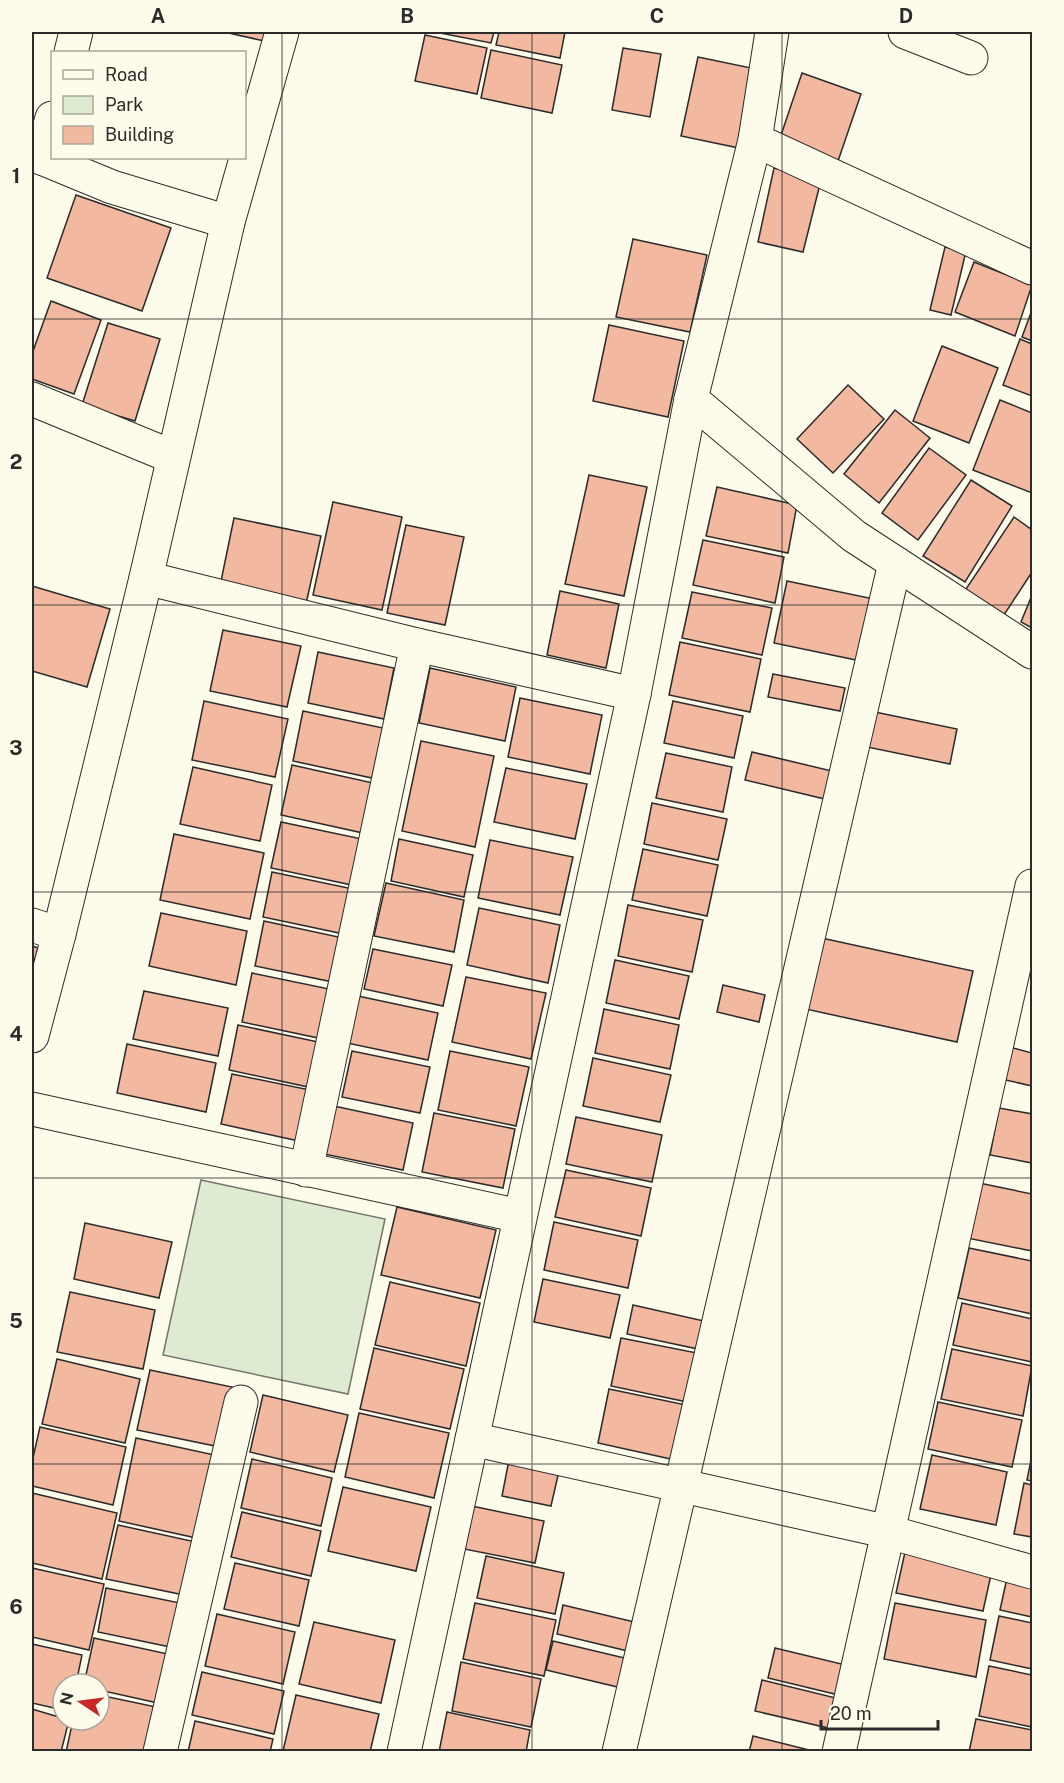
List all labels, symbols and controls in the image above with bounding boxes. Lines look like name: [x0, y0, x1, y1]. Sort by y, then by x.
text: A: [151, 4, 165, 28]
text: B: [400, 4, 414, 28]
text: C: [650, 4, 664, 28]
text: D: [899, 4, 913, 28]
legend: [51, 51, 246, 159]
text: Road: [105, 64, 148, 85]
text: Park: [105, 94, 143, 115]
text: Building: [105, 124, 174, 145]
text: 1: [12, 164, 20, 188]
text: 2: [10, 450, 22, 474]
text: 3: [9, 736, 23, 760]
text: 4: [9, 1022, 23, 1046]
text: 5: [9, 1309, 23, 1333]
text: 6: [9, 1595, 23, 1619]
north arrow: [51, 1672, 111, 1732]
text: N: [56, 1691, 78, 1707]
scale bar: [821, 1693, 938, 1731]
text: 20 m: [830, 1703, 872, 1724]

